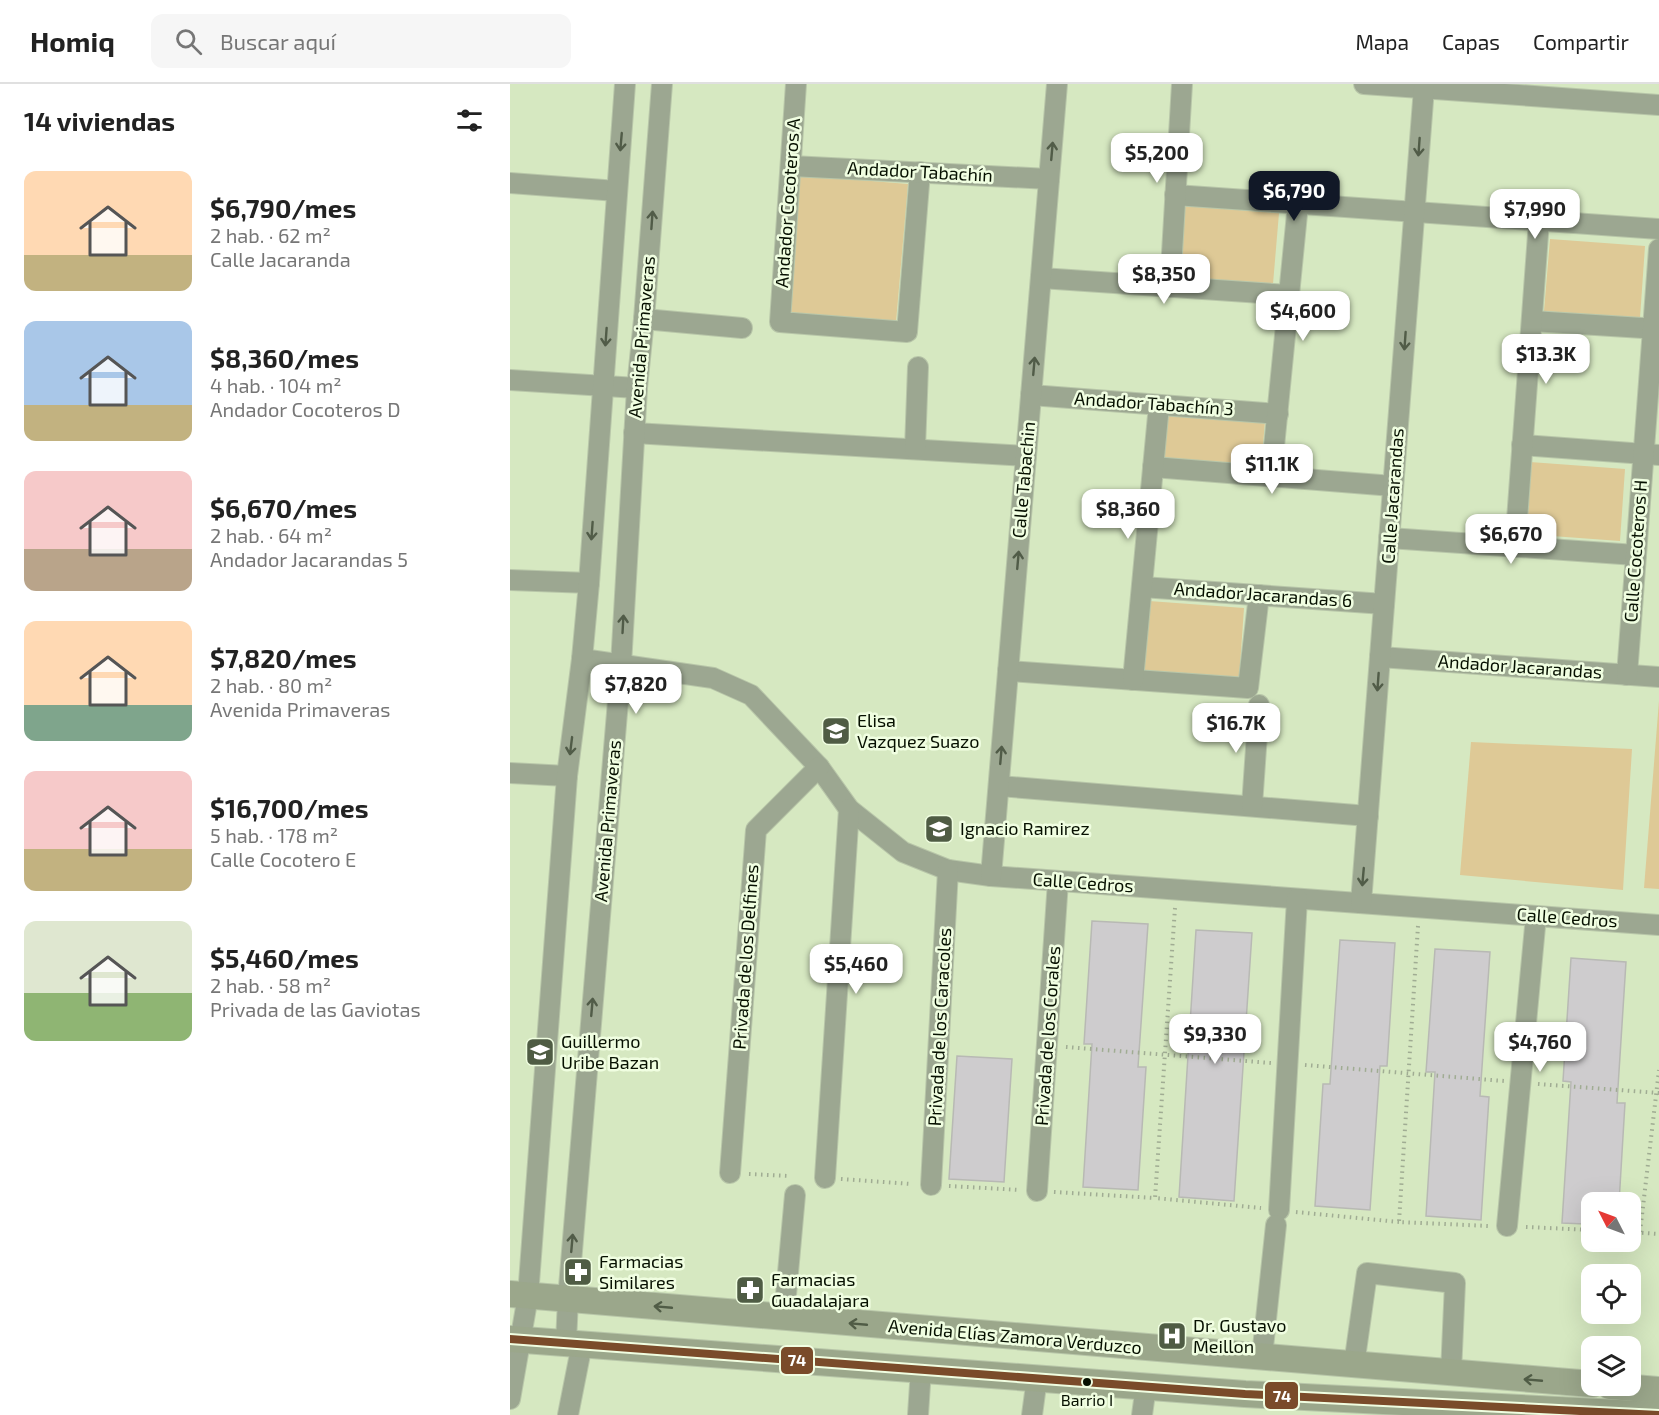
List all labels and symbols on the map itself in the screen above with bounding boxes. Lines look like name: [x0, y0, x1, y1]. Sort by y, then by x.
street label: Andador Cocoteros A: [770, 116, 804, 289]
one-way arrow: [615, 132, 626, 152]
pin: $5,200: [1108, 133, 1206, 184]
one-way arrow: [1414, 136, 1425, 156]
one-way arrow: [1046, 141, 1057, 161]
street label: Andador Tabachín: [847, 156, 993, 186]
pin: $6,790: [1245, 171, 1343, 222]
pin: $7,990: [1486, 189, 1584, 240]
one-way arrow: [646, 210, 657, 230]
pin: $8,350: [1115, 254, 1213, 305]
street label: Avenida Primaveras: [623, 255, 659, 419]
pin: $4,600: [1254, 291, 1352, 342]
one-way arrow: [600, 326, 611, 346]
one-way arrow: [1399, 331, 1410, 351]
pin: $13.3K: [1497, 334, 1595, 385]
one-way arrow: [1029, 357, 1040, 377]
street label: Andador Tabachín 3: [1074, 386, 1235, 420]
street label: Calle Tabachin: [1007, 421, 1039, 539]
street label: Calle Jacarandas: [1376, 427, 1408, 564]
pin: $11.1K: [1223, 444, 1321, 495]
street label: Calle Cocoteros H: [1619, 479, 1651, 623]
pin: $8,360: [1079, 489, 1177, 540]
pin: $6,670: [1462, 514, 1560, 565]
one-way arrow: [587, 521, 598, 541]
one-way arrow: [1013, 551, 1024, 571]
street label: Andador Jacarandas 6: [1173, 577, 1353, 611]
one-way arrow: [618, 614, 629, 634]
street label: Andador Jacarandas: [1437, 649, 1603, 683]
pin: $7,820: [587, 664, 685, 715]
one-way arrow: [1373, 672, 1384, 692]
pin: $16.7K: [1187, 703, 1285, 754]
place label: Elisa Vazquez Suazo: [857, 709, 980, 752]
school or university icon: Elisa Vazquez Suazo: [820, 715, 852, 747]
one-way arrow: [565, 736, 576, 756]
street label: Avenida Primaveras: [589, 739, 625, 903]
one-way arrow: [996, 745, 1007, 765]
school or university icon: Ignacio Ramirez: [923, 813, 955, 845]
place label: Ignacio Ramirez: [960, 817, 1090, 839]
street label: Privada de los Delfines: [728, 864, 762, 1050]
one-way arrow: [1358, 866, 1369, 886]
street label: Calle Cedros: [1032, 868, 1134, 897]
street label: Calle Cedros: [1516, 903, 1618, 932]
street label: Privada de los Caracoles: [923, 927, 955, 1127]
pin: $5,460: [807, 944, 905, 995]
street label: Privada de los Corales: [1030, 945, 1064, 1127]
one-way arrow: [587, 997, 598, 1017]
pin: $9,330: [1166, 1014, 1264, 1065]
pin: $4,760: [1491, 1022, 1589, 1073]
place label: Guillermo Uribe Bazan: [561, 1030, 659, 1073]
school or university icon: Guillermo Uribe Bazan: [524, 1036, 556, 1068]
north arrow: [1581, 1192, 1641, 1252]
one-way arrow: [567, 1233, 578, 1253]
place label: Farmacias Similares: [599, 1250, 683, 1293]
pharmacy icon: Farmacias Similares: [562, 1256, 594, 1288]
place label: Farmacias Guadalajara: [771, 1268, 869, 1311]
pharmacy icon: Farmacias Guadalajara: [734, 1274, 766, 1306]
one-way arrow: [654, 1301, 674, 1312]
street label: Avenida Elías Zamora Verduzco: [887, 1314, 1143, 1358]
place label: Dr. Gustavo Meillon: [1193, 1314, 1286, 1357]
one-way arrow: [848, 1318, 868, 1329]
hospital icon: Dr. Gustavo Meillon: [1156, 1320, 1188, 1352]
line badge: 74: [780, 1346, 814, 1375]
text: 74: [788, 1350, 806, 1369]
one-way arrow: [1524, 1374, 1544, 1385]
marker: Barrio I: [1081, 1376, 1093, 1388]
line badge: 74: [1264, 1381, 1299, 1410]
text: 74: [1273, 1386, 1291, 1405]
place label: Barrio I: [1061, 1390, 1113, 1409]

